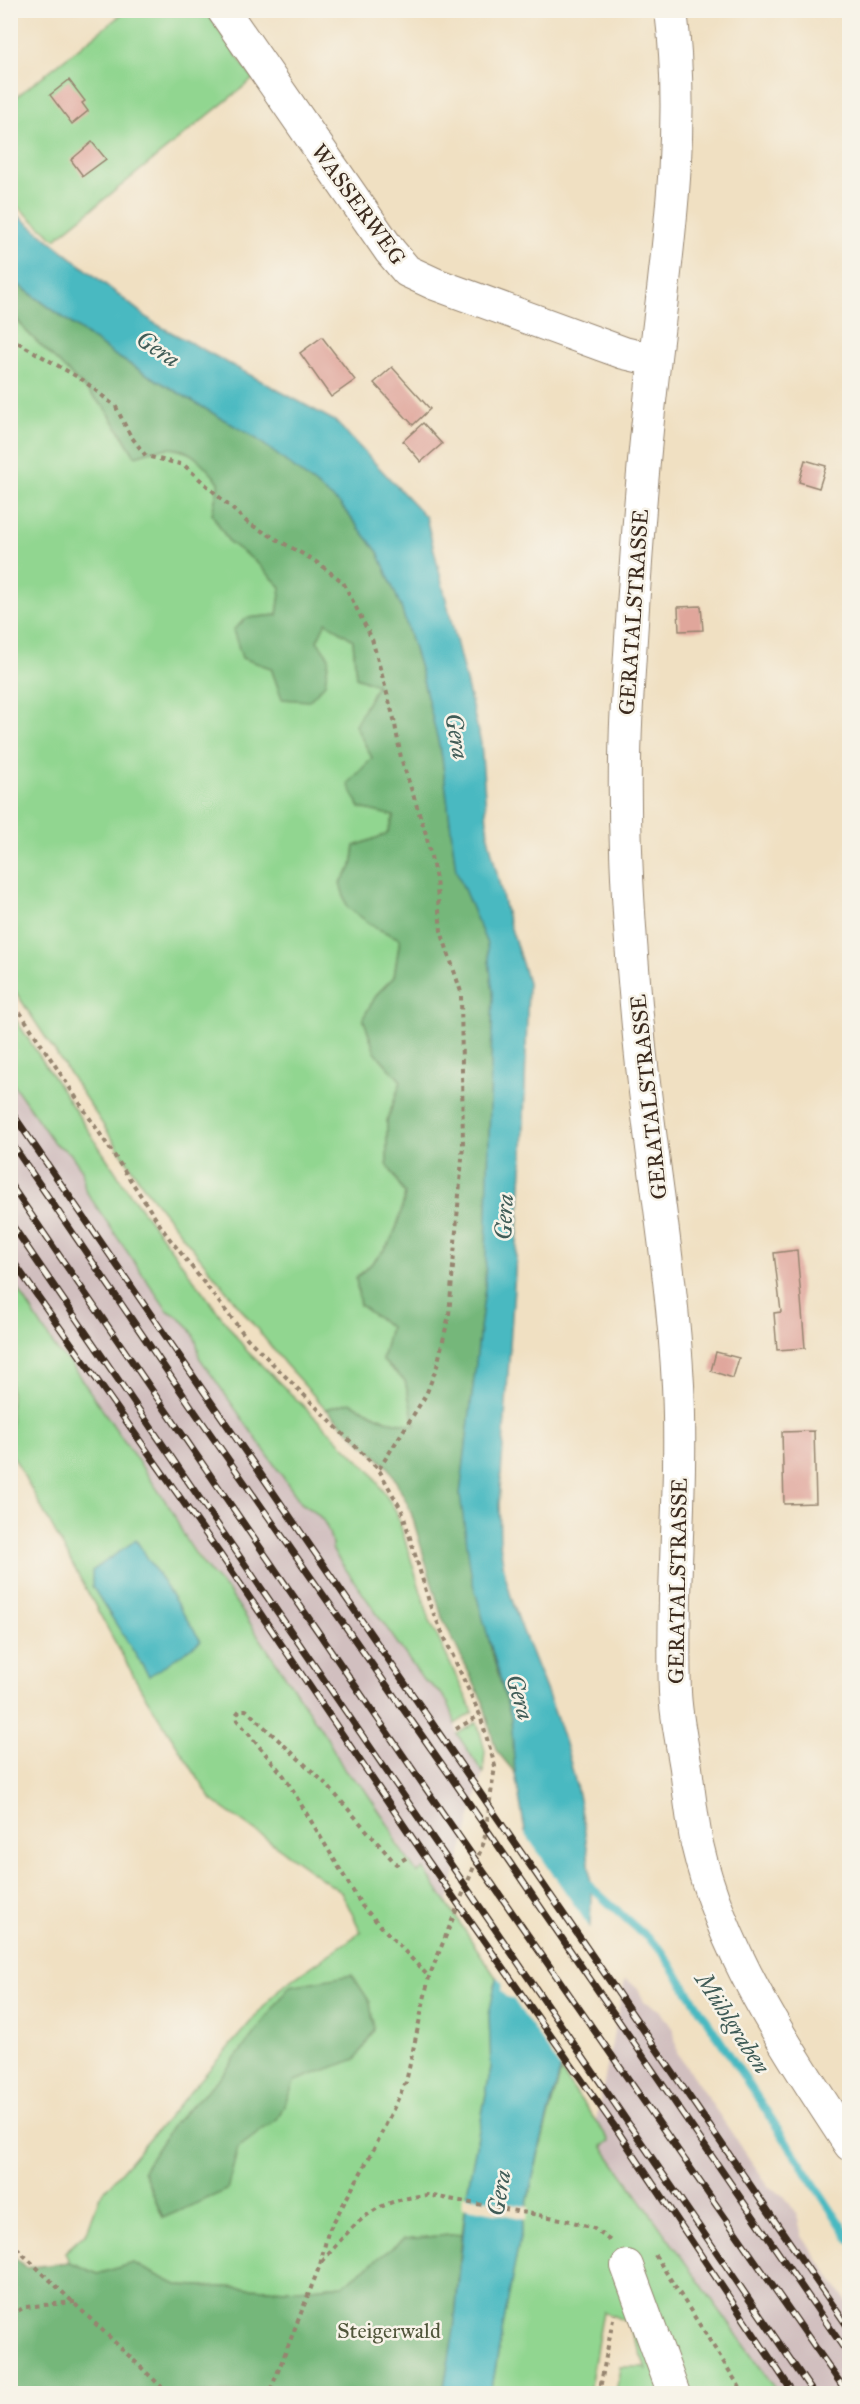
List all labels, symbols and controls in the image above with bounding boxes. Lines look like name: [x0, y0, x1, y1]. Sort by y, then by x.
street label: WASSERWEG: [306, 138, 412, 270]
water label: Gera: [130, 324, 186, 374]
street label: GERATALSTRASSE: [613, 508, 654, 716]
water label: Gera: [438, 710, 476, 762]
street label: GERATALSTRASSE: [624, 993, 673, 1201]
water label: Gera: [488, 1193, 520, 1241]
street label: GERATALSTRASSE: [662, 1477, 693, 1684]
water label: Gera: [499, 1670, 541, 1724]
water label: Mühlgraben: [688, 1965, 777, 2080]
water label: Gera: [481, 2168, 517, 2218]
park label: Steigerwald: [337, 2317, 441, 2344]

